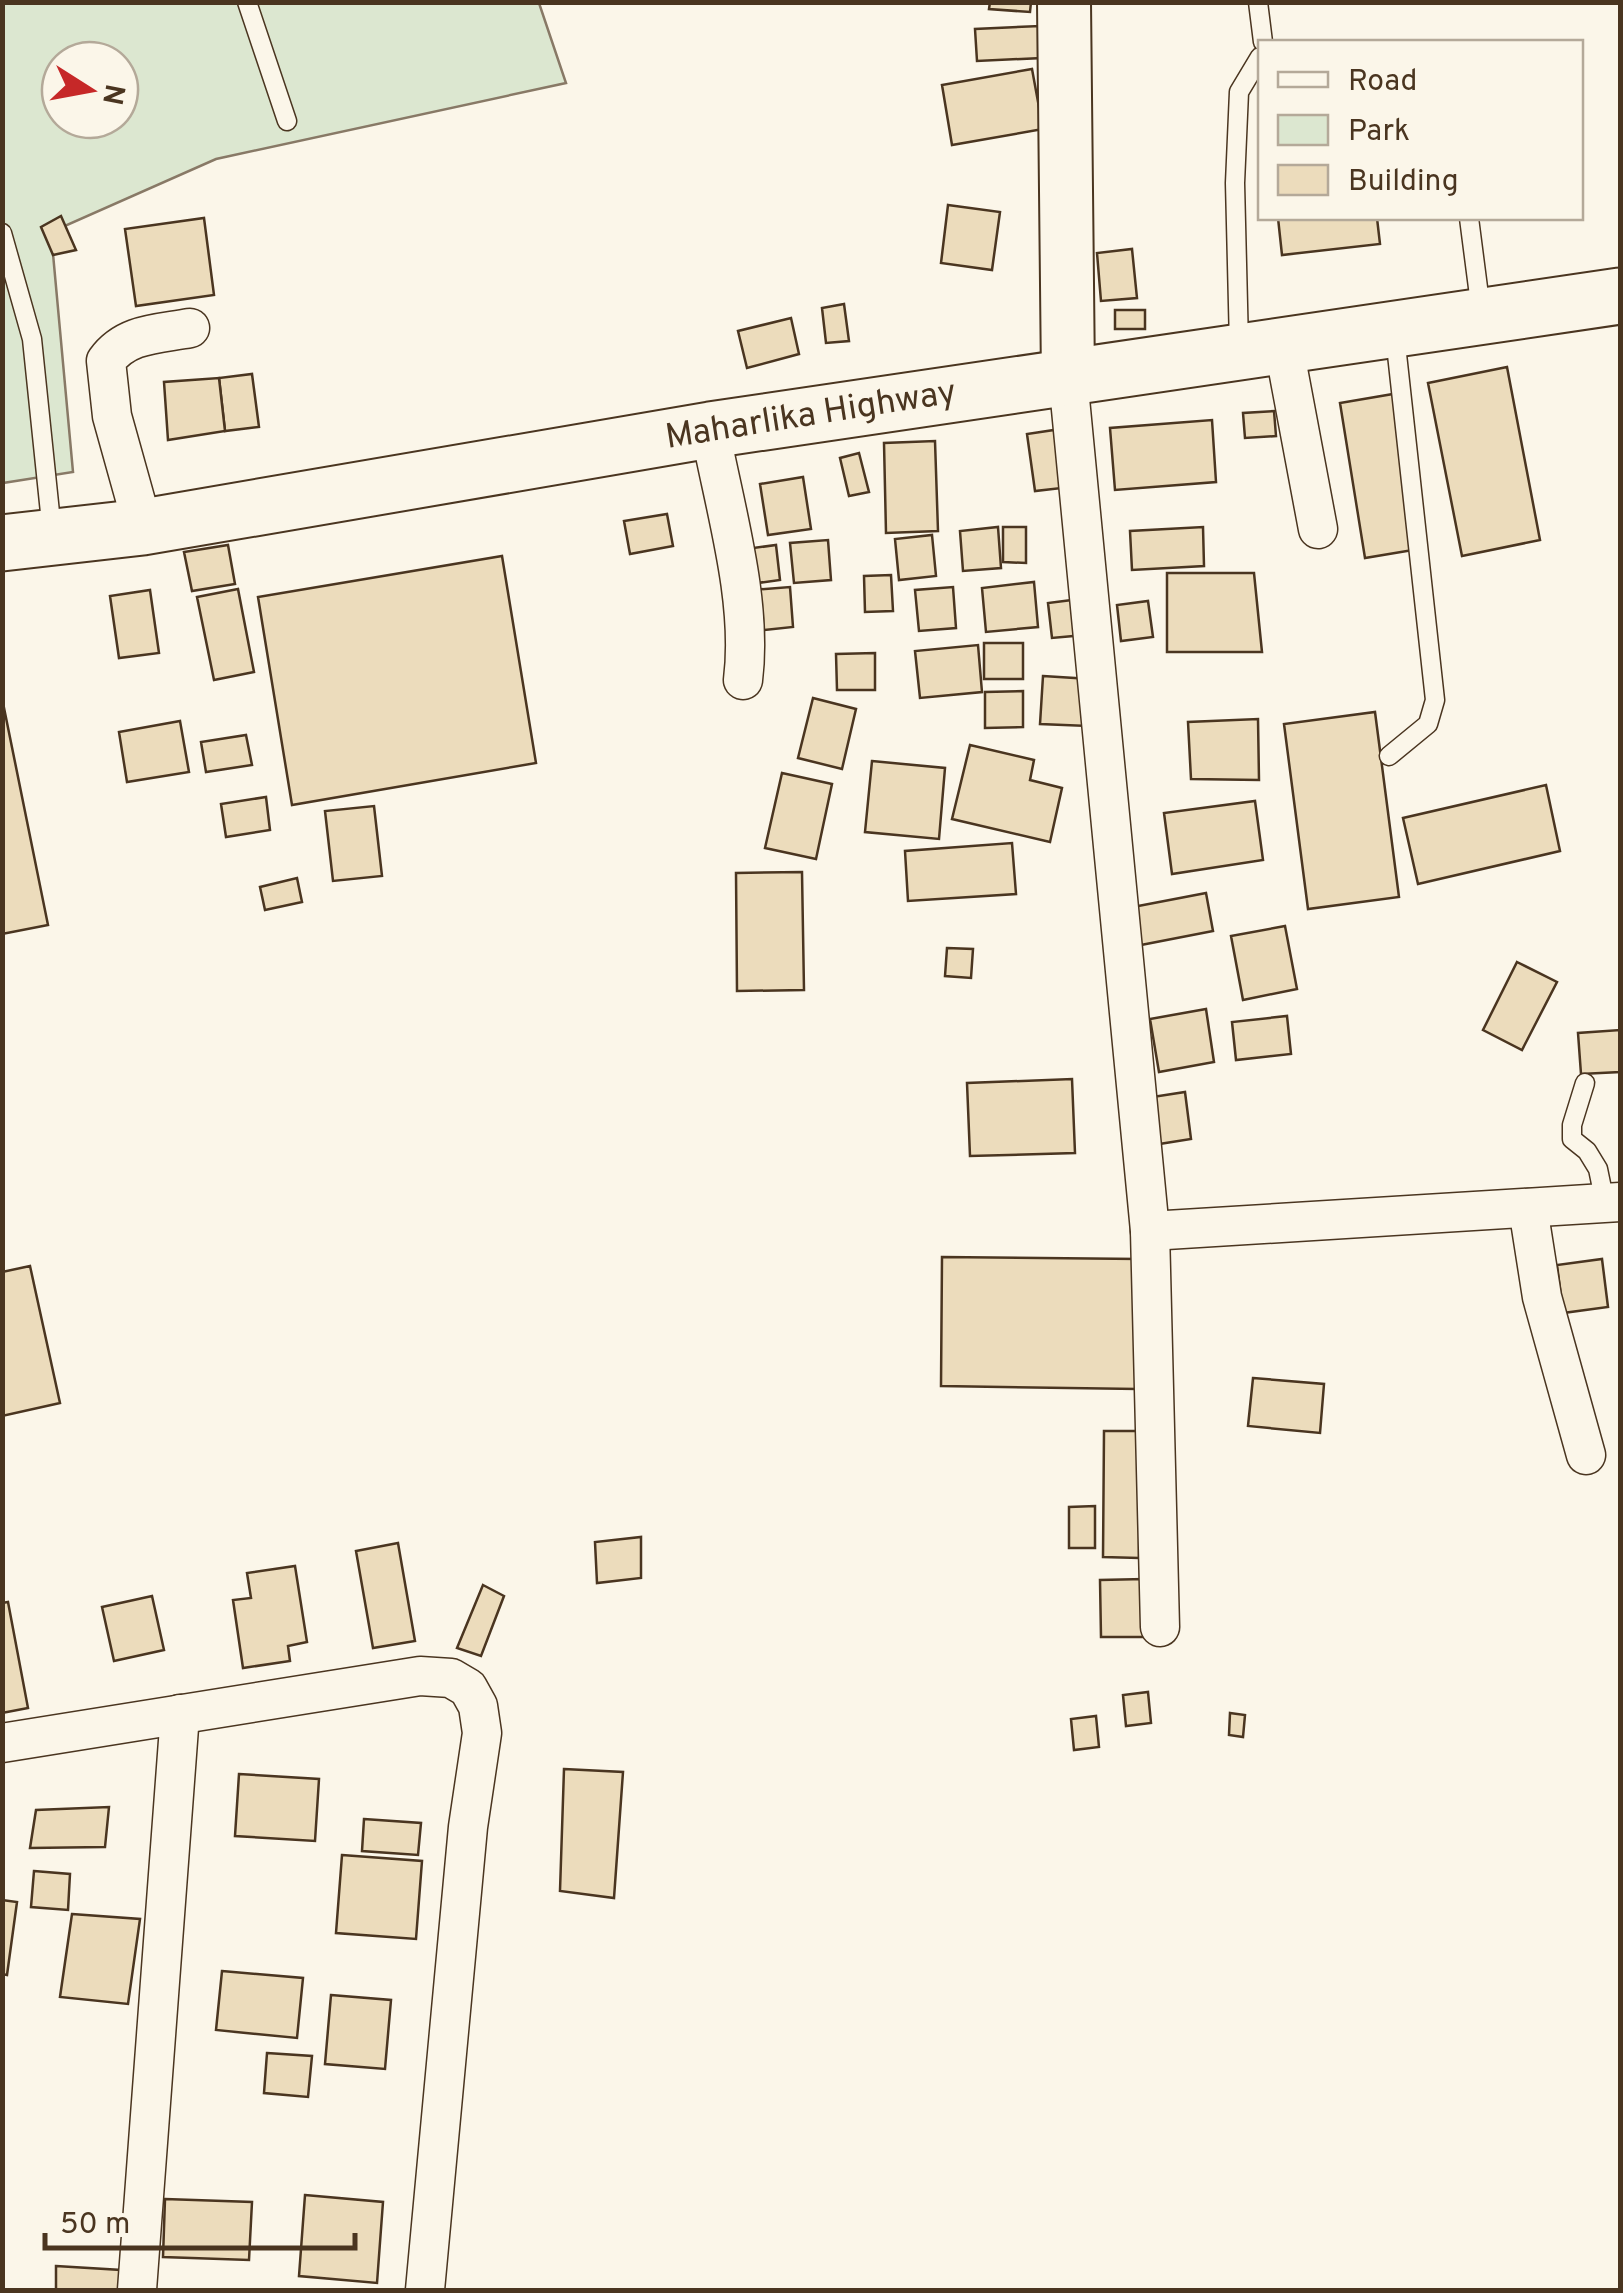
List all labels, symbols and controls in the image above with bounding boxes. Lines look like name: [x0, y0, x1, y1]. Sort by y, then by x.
north arrow: [40, 40, 140, 140]
legend: [1258, 40, 1583, 220]
text: Road: [1348, 64, 1417, 101]
text: N: [92, 81, 131, 108]
text: Park: [1348, 114, 1410, 151]
text: Building: [1348, 164, 1459, 201]
street label: Maharlika Highway: [662, 371, 960, 461]
scale bar: [45, 2188, 355, 2250]
text: 50 m: [60, 2207, 130, 2244]

